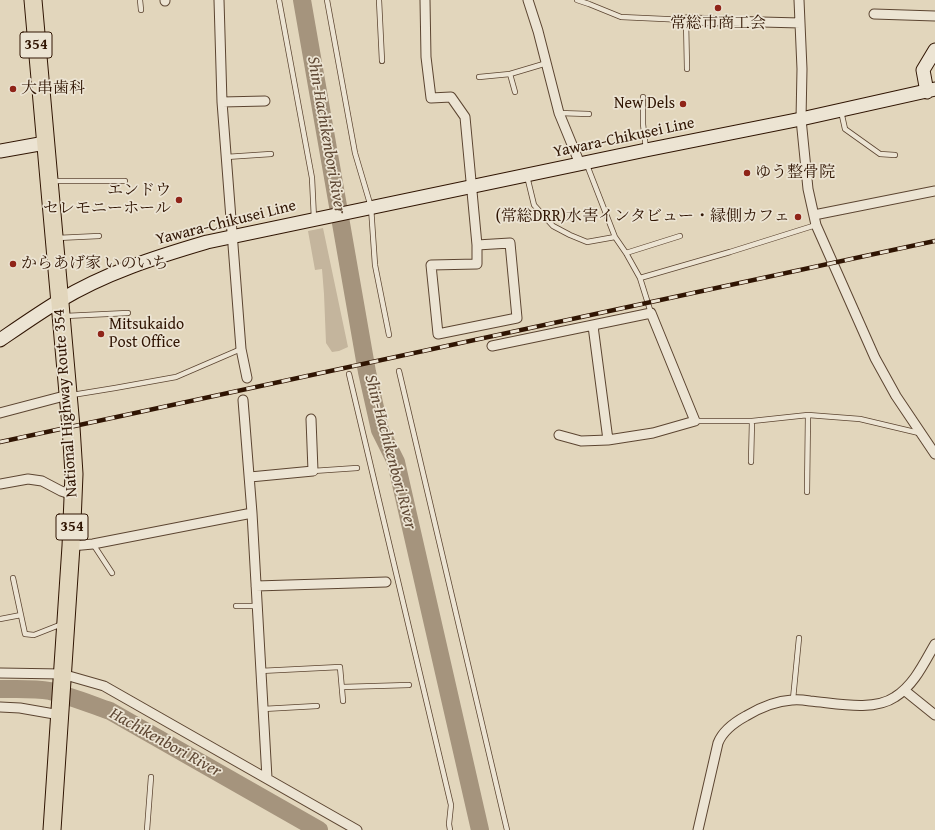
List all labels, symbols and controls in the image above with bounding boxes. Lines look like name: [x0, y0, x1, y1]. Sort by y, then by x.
marker: 常総市商工会: [713, 3, 723, 13]
place label: 常総市商工会: [670, 14, 766, 34]
road number: 354: [20, 32, 52, 58]
water label: Shin-Hachikenbori River: [302, 55, 350, 215]
place label: 大串歯科: [21, 79, 85, 99]
marker: 大串歯科: [8, 84, 18, 94]
place label: New Dels: [614, 94, 675, 114]
marker: New Dels: [678, 99, 688, 109]
street label: Yawara-Chikusei Line: [552, 114, 696, 162]
place label: ゆう整骨院: [755, 163, 835, 183]
marker: ゆう整骨院: [742, 168, 752, 178]
place label: エンドウ セレモニーホール: [43, 181, 171, 219]
marker: エンドウ セレモニーホール: [174, 195, 184, 205]
street label: Yawara-Chikusei Line: [154, 196, 298, 250]
place label: (常総DRR)水害インタビュー・縁側カフェ: [496, 207, 790, 227]
marker: (常総DRR)水害インタビュー・縁側カフェ: [793, 212, 803, 222]
place label: からあげ家 いのいち: [21, 254, 169, 274]
marker: からあげ家 いのいち: [8, 259, 18, 269]
street label: National Highway Route 354: [50, 308, 82, 498]
place label: Mitsukaido Post Office: [109, 315, 184, 353]
marker: Mitsukaido Post Office: [96, 329, 106, 339]
water label: Shin-Hachikenbori River: [360, 372, 420, 532]
road number: 354: [56, 514, 88, 540]
water label: Hachikenbori River: [106, 704, 224, 782]

